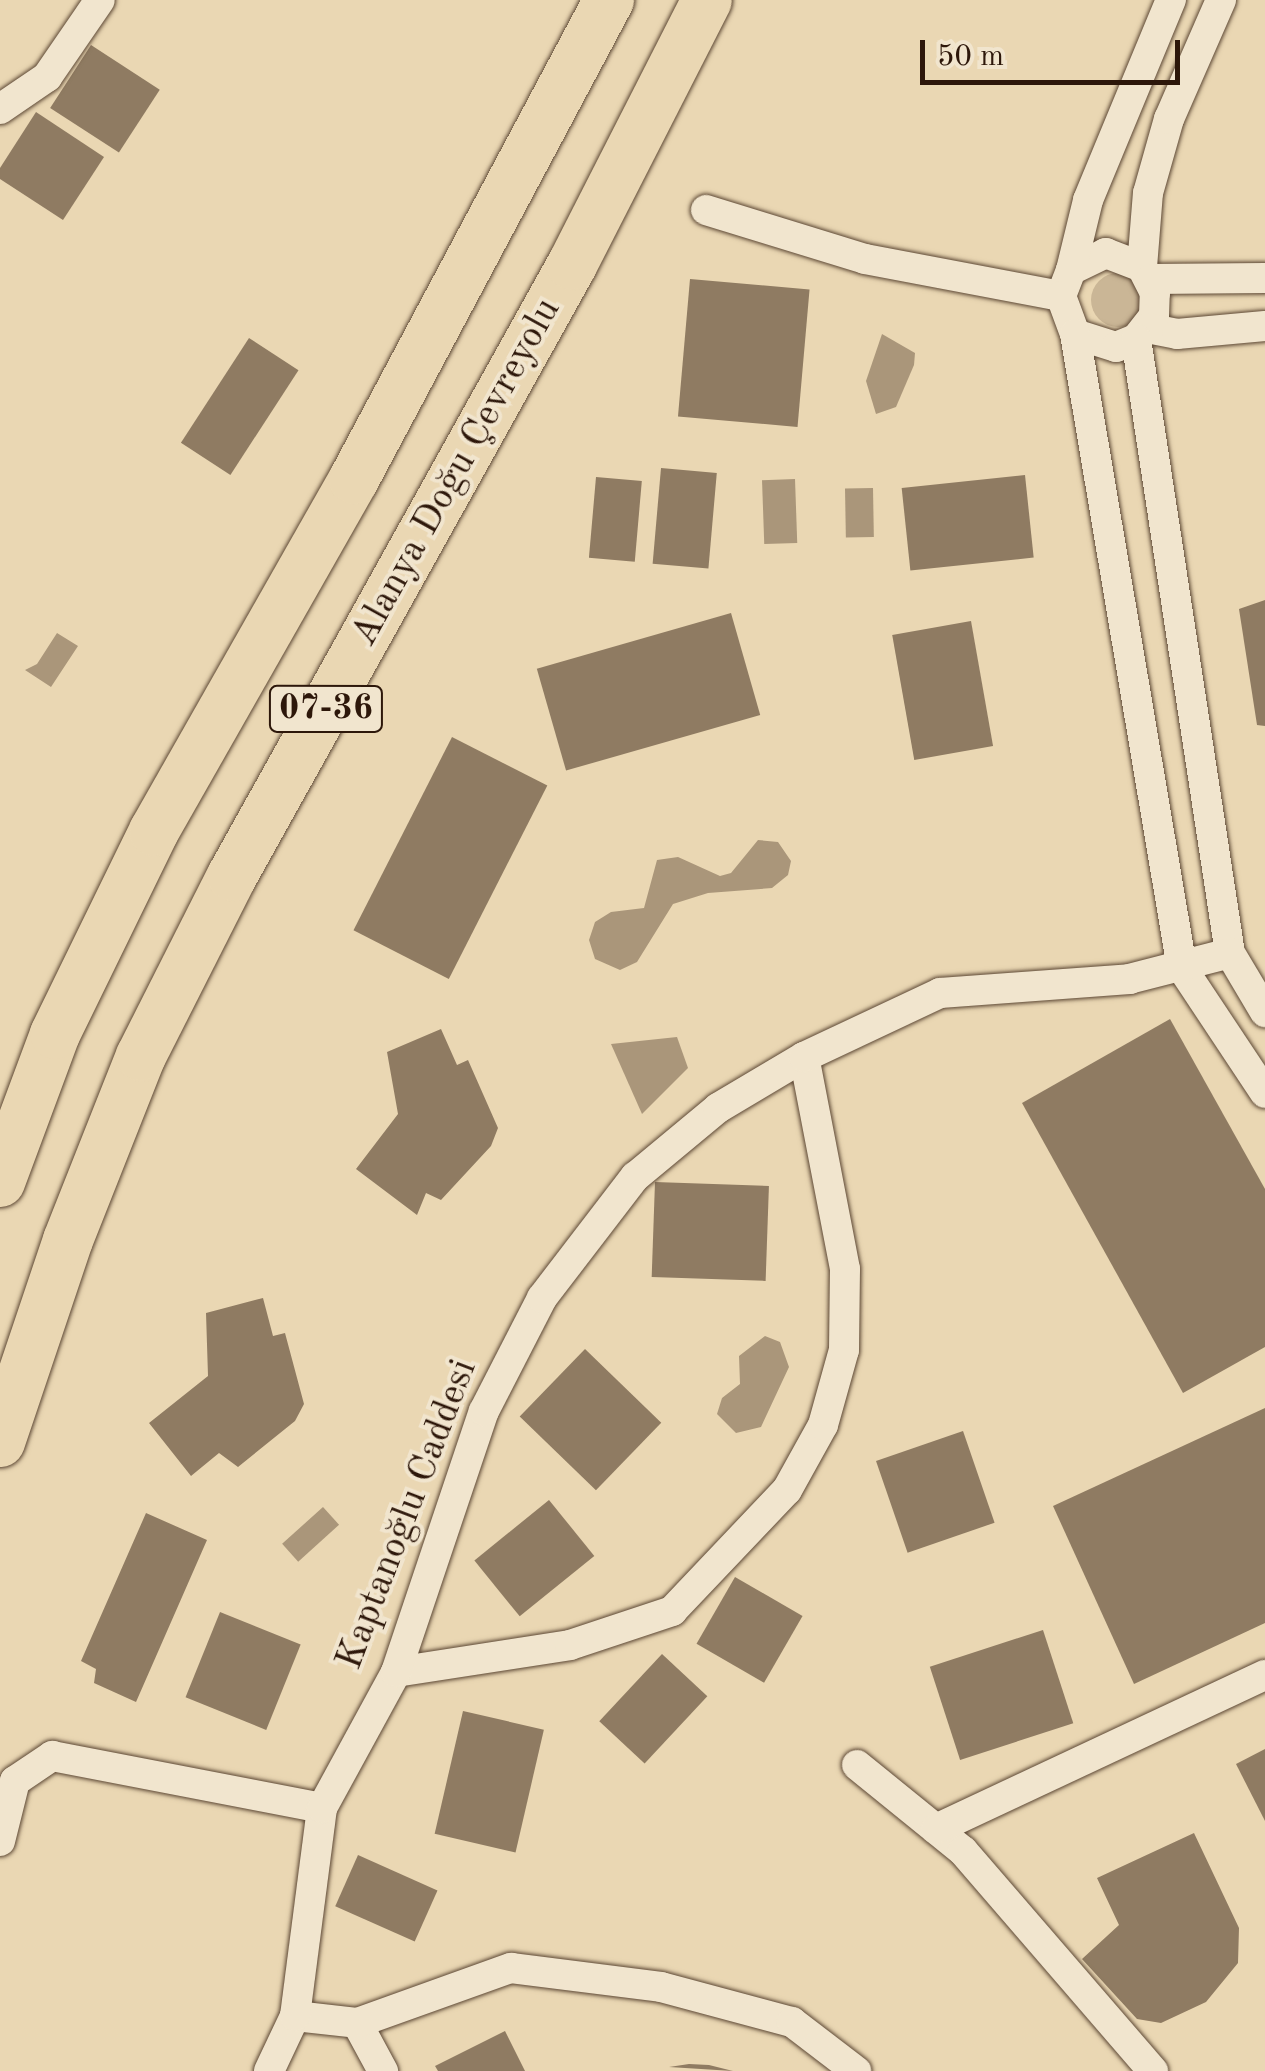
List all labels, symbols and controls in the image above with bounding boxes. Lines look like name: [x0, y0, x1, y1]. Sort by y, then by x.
scale bar: [925, 20, 1185, 82]
text: 50 m: [937, 42, 1004, 72]
street label: Alanya Doğu Çevreyolu: [342, 291, 572, 655]
road number: 07-36: [268, 679, 384, 739]
street label: Kaptanoğlu Caddesi: [328, 1354, 488, 1676]

